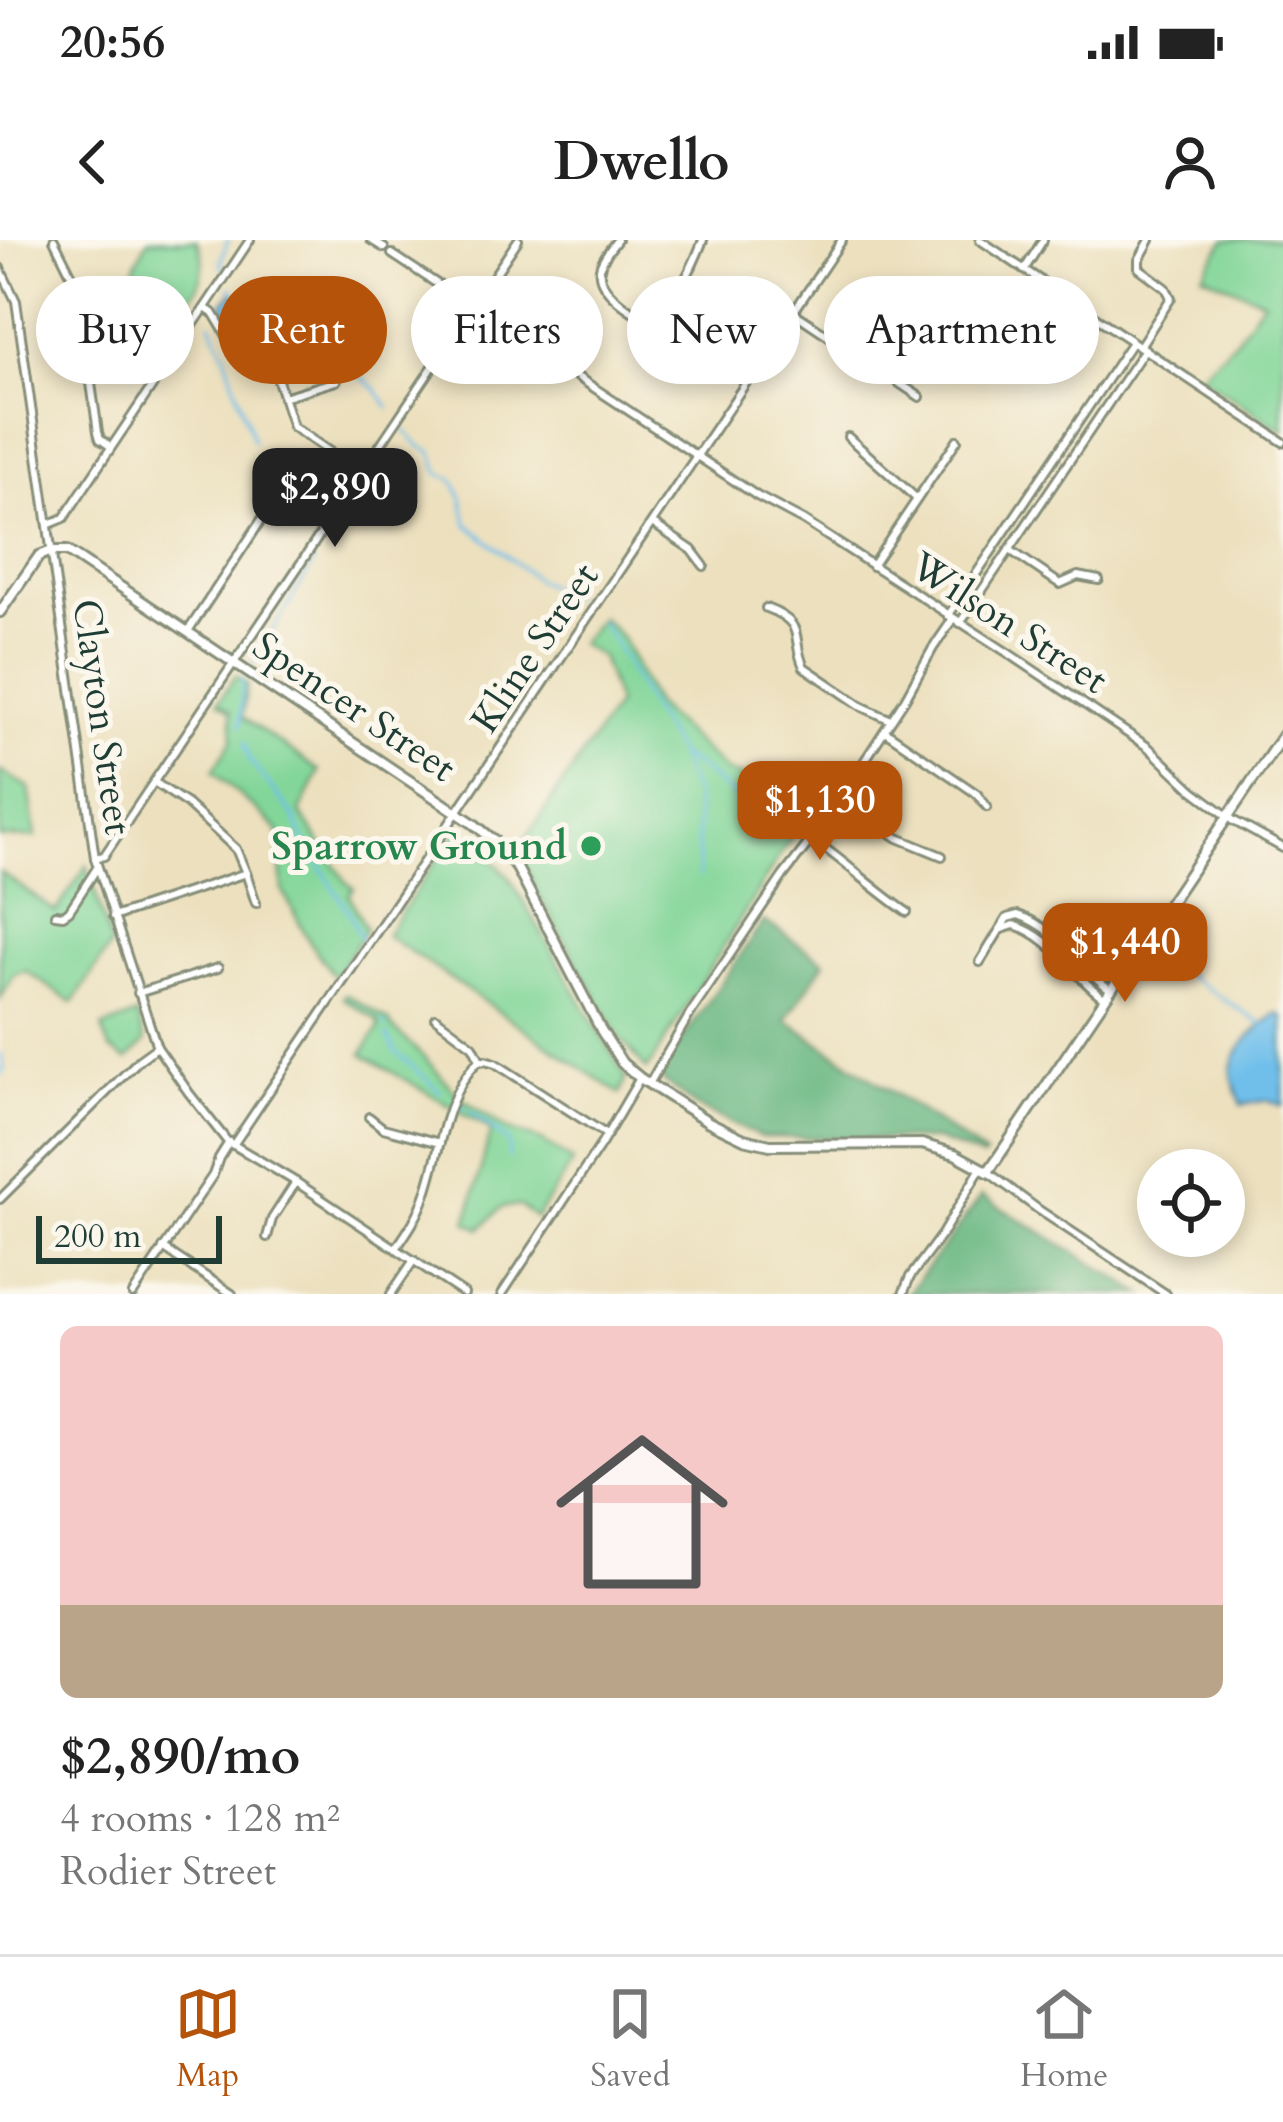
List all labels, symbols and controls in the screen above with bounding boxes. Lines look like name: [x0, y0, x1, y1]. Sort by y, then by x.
text: 20:56: [60, 12, 165, 73]
text: Dwello: [553, 126, 730, 199]
icon: back: [60, 129, 126, 195]
icon: person: [1157, 129, 1223, 195]
chip: Buy: [36, 276, 194, 384]
chip: Rent: [218, 276, 387, 384]
chip: Filters: [411, 276, 603, 384]
chip: New: [627, 276, 800, 384]
chip: Apartment: [824, 276, 1099, 384]
pin: $2,890: [237, 448, 433, 550]
text: $2,890: [279, 460, 391, 513]
street label: Wilson Street: [900, 539, 1118, 706]
street label: Kline Street: [459, 553, 611, 743]
street label: Clayton Street: [59, 596, 145, 838]
street label: Spencer Street: [242, 620, 466, 794]
pin: $1,130: [722, 761, 918, 863]
text: $1,130: [764, 773, 876, 826]
place label: Sparrow Ground: [271, 820, 567, 873]
marker: Sparrow Ground: [578, 833, 604, 859]
pin: $1,440: [1027, 903, 1223, 1005]
text: $1,440: [1069, 915, 1181, 968]
map controls: [1137, 1149, 1245, 1257]
button: locate: [1137, 1149, 1245, 1257]
scale bar: [36, 1210, 222, 1263]
text: 200 m: [54, 1214, 141, 1259]
icon: home: [534, 1404, 750, 1620]
text: $2,890/mo: [60, 1722, 300, 1792]
text: 4 rooms · 128 m²: [60, 1792, 340, 1845]
text: Rodier Street: [60, 1845, 276, 1898]
tab: Map: [175, 1981, 241, 2098]
tab: Saved: [590, 1981, 670, 2098]
tab: Home: [1020, 1981, 1108, 2098]

